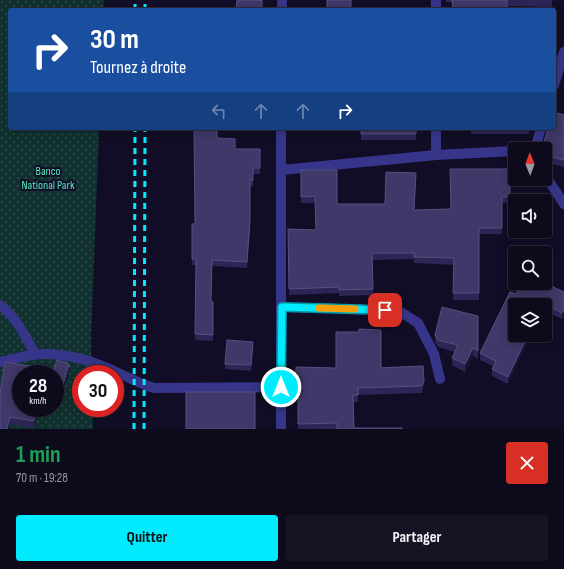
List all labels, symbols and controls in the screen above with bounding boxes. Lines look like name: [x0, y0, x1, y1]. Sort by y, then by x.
text: 30 m: [90, 23, 139, 56]
icon: right: [24, 24, 76, 76]
text: Tournez à droite: [90, 57, 186, 78]
icon: left: [208, 100, 230, 122]
icon: ahead: [250, 100, 272, 122]
icon: ahead: [292, 100, 314, 122]
icon: right: [334, 100, 356, 122]
north arrow: [508, 142, 552, 186]
map controls: [508, 142, 552, 342]
park label: Banco National Park: [21, 164, 75, 193]
button: sound: [508, 194, 552, 238]
button: search: [508, 246, 552, 290]
pin: [368, 293, 402, 327]
button: layers: [508, 298, 552, 342]
icon: arrive: [374, 299, 396, 321]
speed limit sign: 30: [72, 365, 124, 417]
position arrow: [260, 366, 302, 408]
text: 28: [29, 374, 47, 398]
text: km/h: [29, 395, 47, 407]
text: 1 min: [16, 440, 61, 469]
button: close: [506, 442, 548, 484]
text: 70 m · 19:28: [16, 470, 68, 486]
button: Quitter: [16, 515, 278, 561]
button: Partager: [286, 515, 548, 561]

